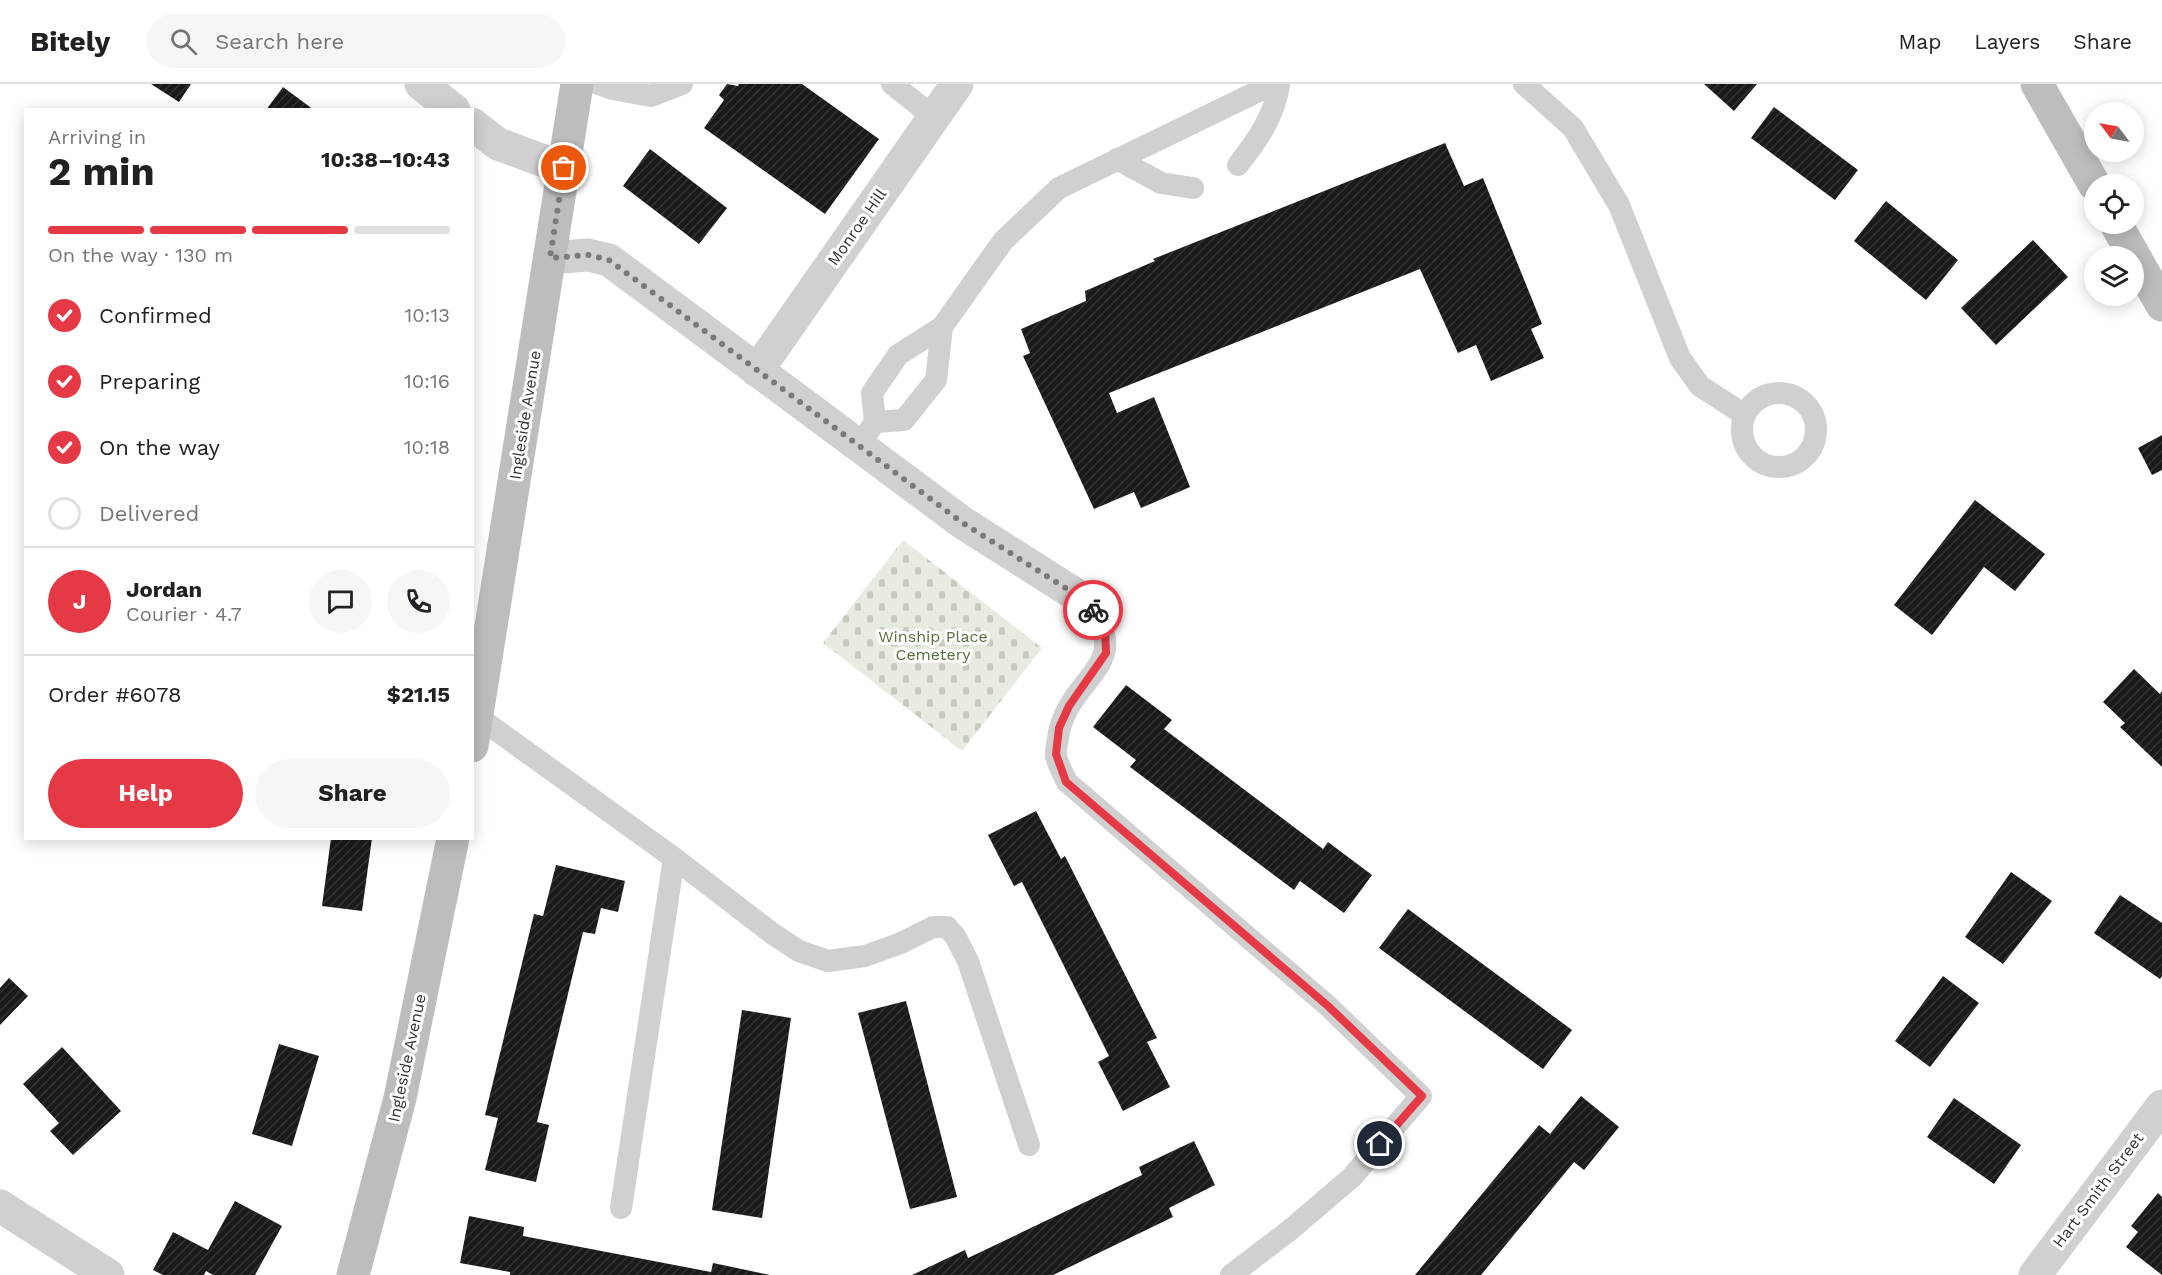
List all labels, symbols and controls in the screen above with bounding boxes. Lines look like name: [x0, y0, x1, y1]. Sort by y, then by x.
search box: [146, 14, 566, 68]
text: Bitely: [30, 25, 110, 58]
icon: search: [167, 25, 200, 58]
text: Search here: [215, 29, 344, 54]
text: Map: [1898, 29, 1941, 54]
text: Layers: [1974, 29, 2040, 54]
text: Share: [2073, 29, 2132, 54]
north arrow: [2084, 102, 2144, 162]
map controls: [2084, 102, 2144, 306]
text: Arriving in: [48, 125, 146, 149]
pin: [538, 142, 589, 193]
text: 10:38–10:43: [321, 147, 450, 172]
text: 2 min: [48, 149, 155, 194]
icon: bag: [547, 151, 580, 184]
button: locate: [2084, 174, 2144, 234]
street label: Monroe Hill: [824, 185, 890, 269]
text: On the way · 130 m: [48, 243, 233, 267]
button: layers: [2084, 246, 2144, 306]
icon: check: [48, 299, 81, 332]
text: Confirmed: [99, 303, 212, 328]
text: 10:13: [404, 303, 450, 327]
street label: Ingleside Avenue: [505, 349, 545, 481]
icon: check: [48, 365, 81, 398]
text: Preparing: [99, 369, 200, 394]
text: 10:16: [404, 369, 450, 393]
icon: check: [48, 431, 81, 464]
text: On the way: [99, 435, 220, 460]
text: 10:18: [404, 435, 450, 459]
text: Delivered: [99, 501, 199, 526]
button: chat: [309, 570, 372, 633]
button: phone: [387, 570, 450, 633]
text: Jordan: [126, 577, 202, 602]
courier: [1063, 580, 1123, 640]
text: J: [73, 589, 86, 614]
icon: bike: [1077, 594, 1110, 627]
text: Courier · 4.7: [126, 602, 242, 626]
park label: Winship Place Cemetery: [878, 627, 988, 664]
text: Order #6078: [48, 682, 182, 707]
text: $21.15: [387, 682, 450, 707]
button: Help: [48, 759, 243, 828]
button: Share: [255, 759, 450, 828]
street label: Ingleside Avenue: [384, 992, 430, 1124]
pin: [1354, 1118, 1405, 1169]
icon: home: [1363, 1127, 1396, 1160]
street label: Hart Smith Street: [2049, 1129, 2148, 1251]

